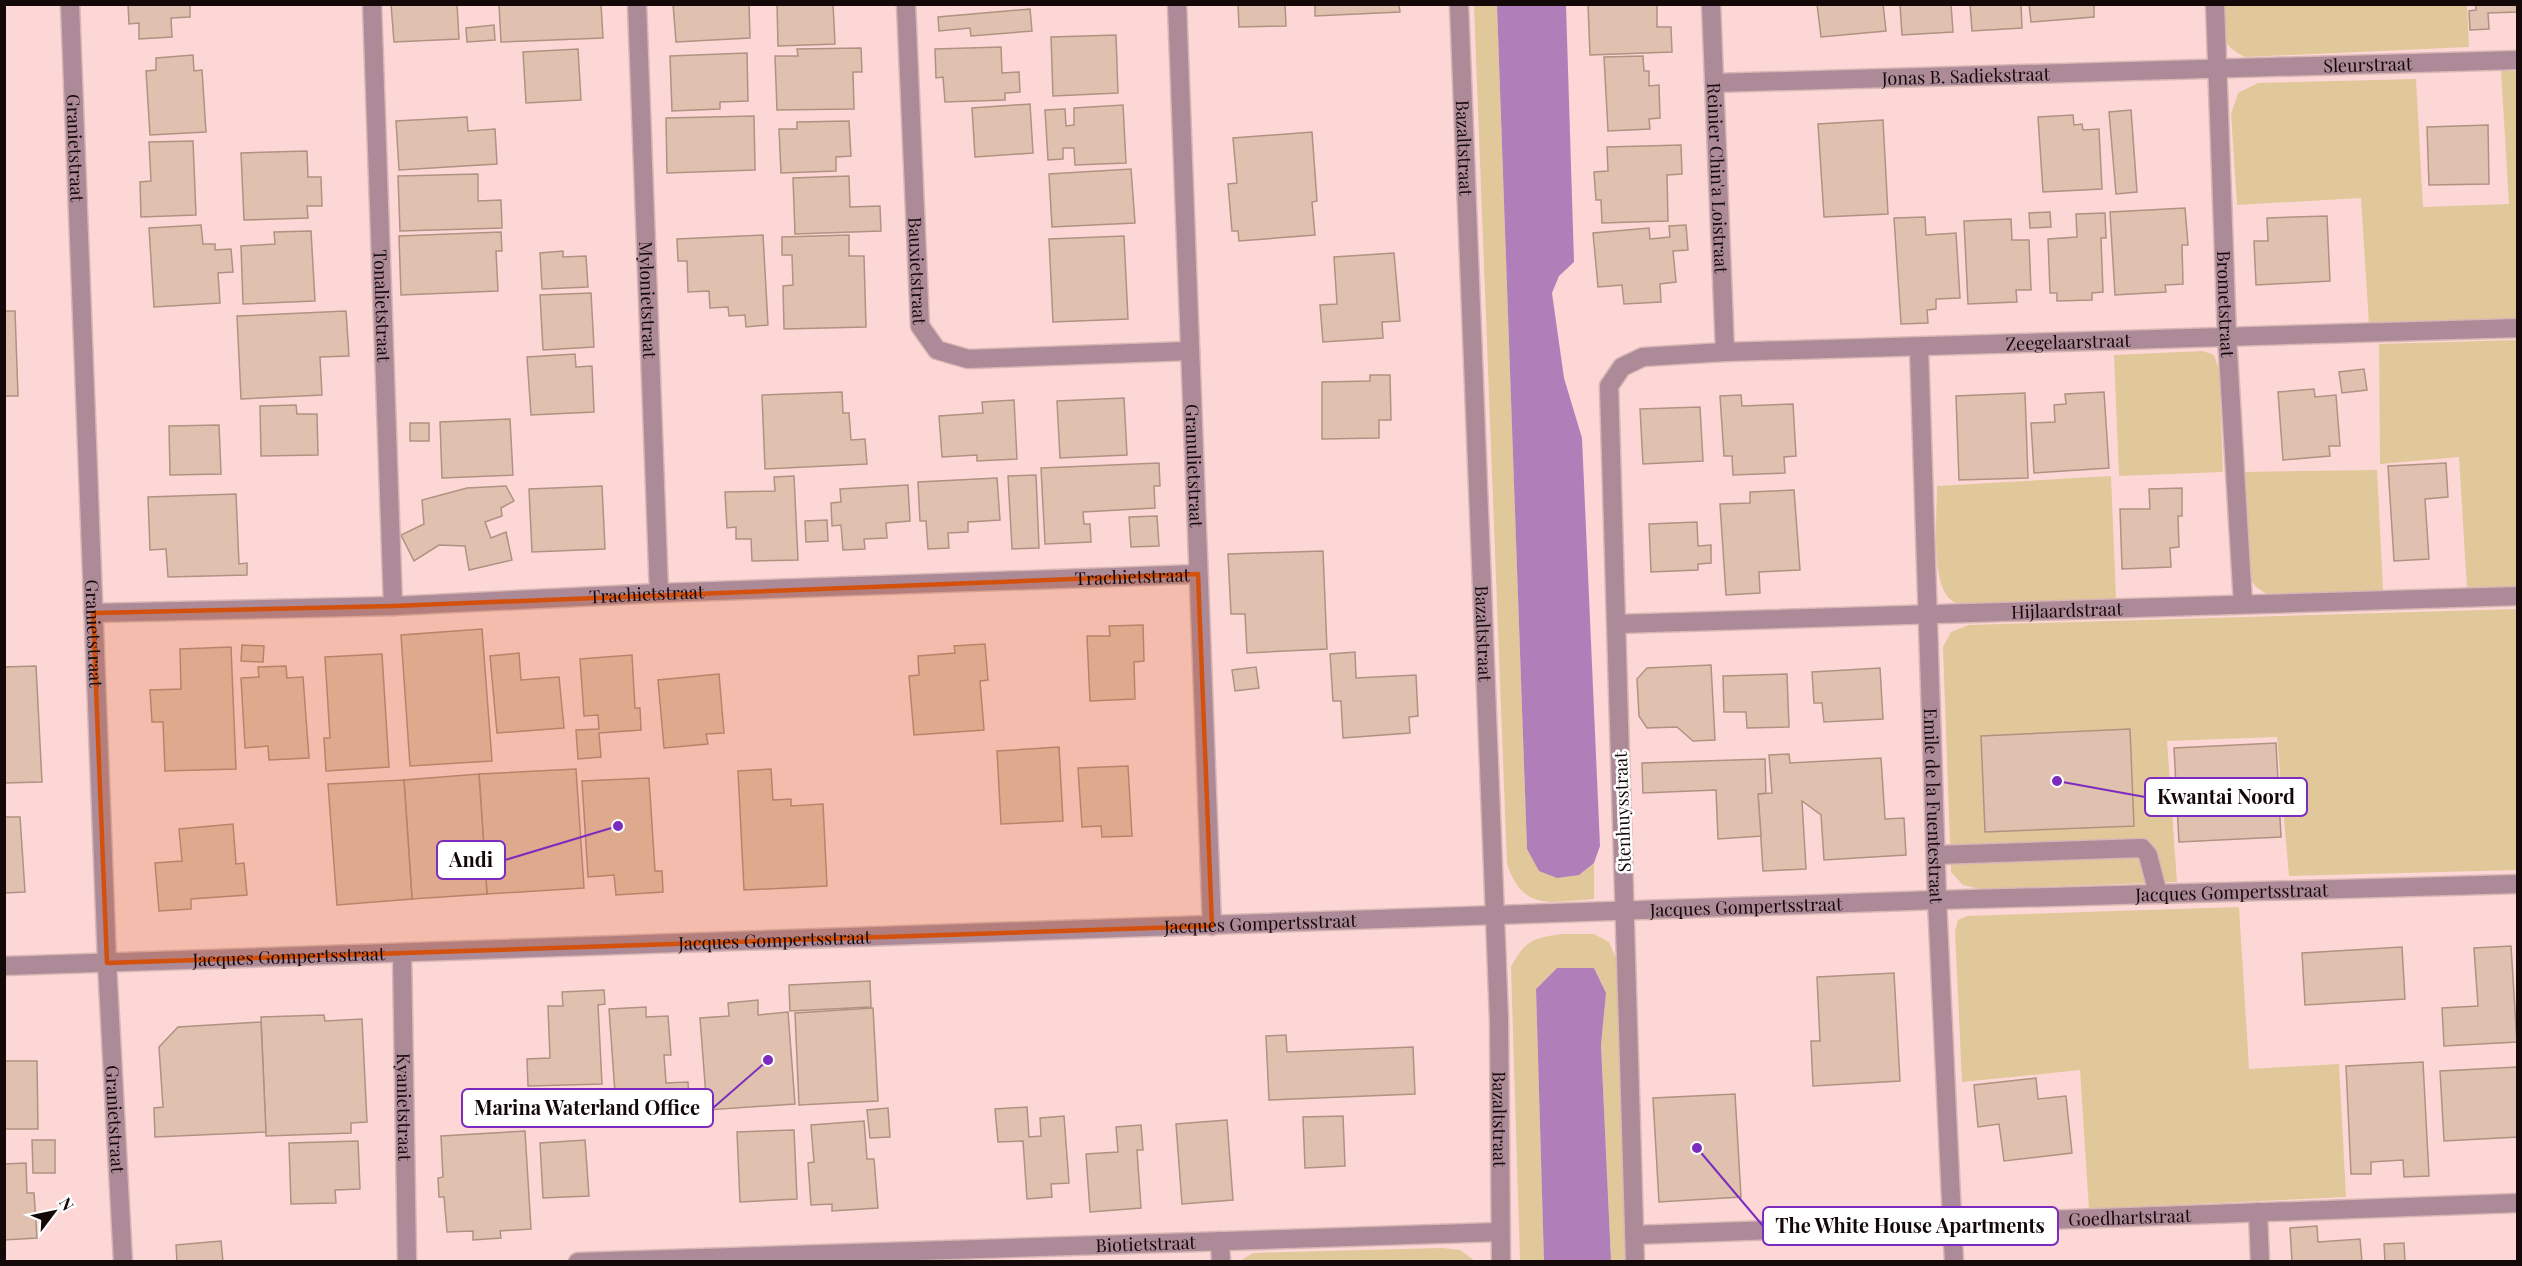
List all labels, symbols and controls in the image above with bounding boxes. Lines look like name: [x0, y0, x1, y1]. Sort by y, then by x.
street label: Sleurstraat: [2323, 51, 2413, 78]
street label: Jonas B. Sadiekstraat: [1881, 61, 2051, 90]
street label: Reinier Chin'a Loistraat: [1702, 82, 1734, 274]
street label: Granietstraat: [61, 94, 90, 203]
street label: Bazaltstraat: [1451, 99, 1479, 197]
street label: Bauxietstraat: [903, 217, 932, 326]
street label: Mylonietstraat: [634, 241, 662, 359]
street label: Tonalietstraat: [369, 249, 397, 363]
street label: Brometstraat: [2212, 250, 2240, 359]
street label: Zeegelaarstraat: [2005, 328, 2132, 356]
street label: Granulietstraat: [1180, 403, 1209, 528]
street label: Trachietstraat: [1074, 562, 1191, 590]
street label: Granietstraat: [80, 579, 108, 689]
street label: Trachietstraat: [589, 579, 705, 608]
street label: Bazaltstraat: [1470, 585, 1498, 683]
street label: Hijlaardstraat: [2011, 596, 2124, 624]
street label: Emile de la Fuentestraat: [1919, 708, 1949, 905]
street label: Stenhuysstraat: [1608, 751, 1636, 873]
callout: Kwantai Noord: [2145, 778, 2307, 816]
text: Kwantai Noord: [2157, 782, 2295, 809]
callout: Andi: [437, 841, 505, 879]
text: Andi: [448, 845, 493, 872]
street label: Jacques Gompertsstraat: [2134, 877, 2329, 907]
street label: Jacques Gompertsstraat: [1648, 891, 1843, 922]
street label: Jacques Gompertsstraat: [1163, 908, 1358, 938]
street label: Jacques Gompertsstraat: [677, 924, 872, 955]
street label: Jacques Gompertsstraat: [191, 941, 386, 972]
street label: Kyanietstraat: [392, 1053, 417, 1162]
street label: Granietstraat: [100, 1065, 130, 1174]
street label: Bazaltstraat: [1487, 1071, 1512, 1168]
callout: Marina Waterland Office: [462, 1089, 713, 1127]
text: Marina Waterland Office: [474, 1093, 700, 1120]
north arrow: [24, 1182, 84, 1242]
text: N: [55, 1193, 79, 1215]
street label: Goedhartstraat: [2068, 1203, 2192, 1231]
callout: The White House Apartments: [1763, 1207, 2058, 1245]
text: The White House Apartments: [1775, 1211, 2045, 1238]
street label: Biotietstraat: [1095, 1230, 1197, 1257]

